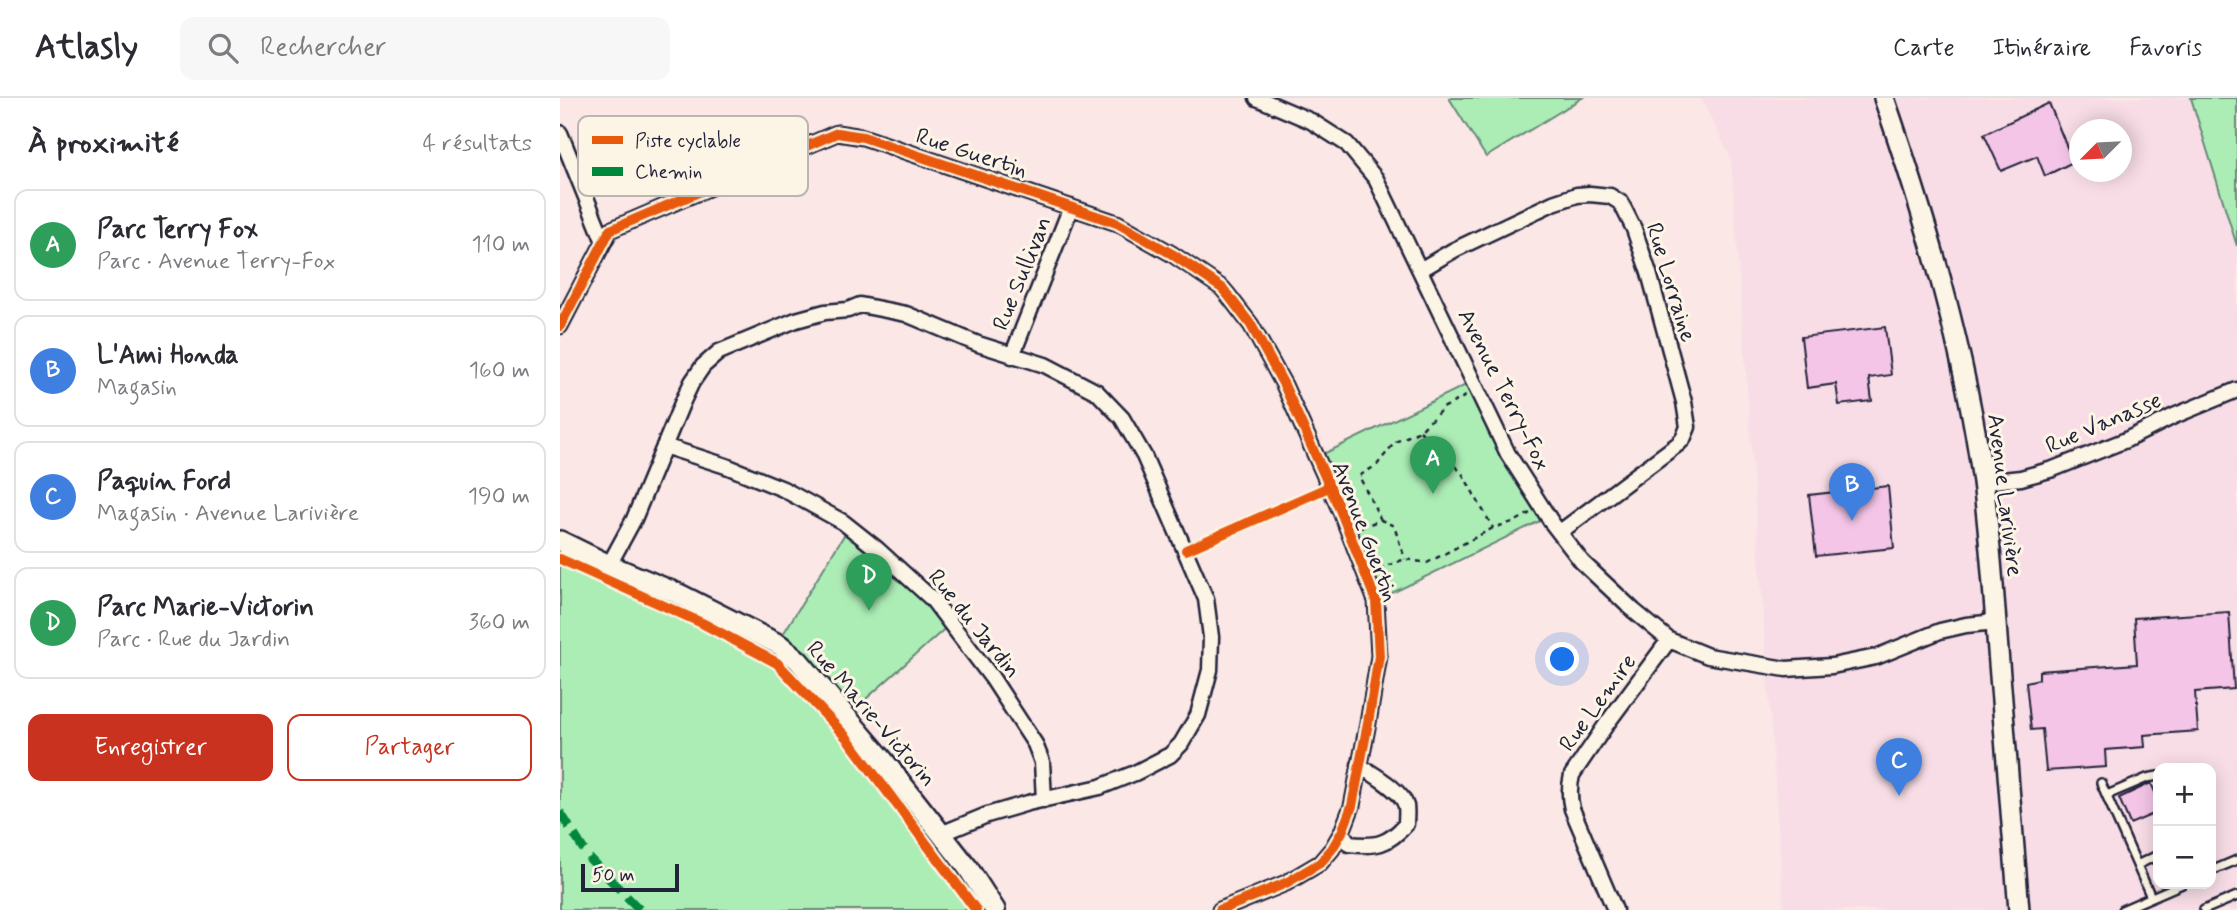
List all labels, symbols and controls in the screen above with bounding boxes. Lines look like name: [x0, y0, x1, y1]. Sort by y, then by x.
search box: [180, 17, 670, 80]
text: Atlasly: [35, 26, 138, 70]
icon: search: [204, 29, 242, 67]
text: Rechercher: [260, 31, 387, 65]
text: Carte: [1893, 33, 1955, 64]
text: Itinéraire: [1993, 33, 2091, 64]
text: Favoris: [2129, 33, 2202, 64]
legend: [578, 116, 808, 196]
north arrow: [2069, 119, 2132, 182]
street label: Rue Guertin: [912, 122, 1031, 186]
text: À proximité: [28, 124, 179, 163]
text: 4 résultats: [422, 129, 532, 159]
text: Piste cyclable: [635, 129, 741, 154]
text: Chemin: [635, 160, 702, 185]
street label: Rue Sullivan: [986, 212, 1059, 335]
text: Parc Terry Fox: [97, 213, 258, 247]
street label: Rue Lorraine: [1638, 219, 1703, 346]
text: A: [45, 230, 61, 260]
text: 110 m: [471, 230, 530, 260]
text: Parc · Avenue Terry-Fox: [97, 247, 335, 277]
street label: Avenue Terry-Fox: [1450, 304, 1557, 476]
text: L'Ami Honda: [97, 339, 239, 373]
text: B: [46, 356, 60, 386]
text: 160 m: [469, 356, 530, 386]
text: Magasin: [97, 373, 177, 403]
street label: Rue Vanasse: [2041, 386, 2166, 462]
street label: Avenue Larivière: [1979, 412, 2029, 578]
pin: A: [1410, 436, 1456, 494]
street label: Avenue Guertin: [1324, 457, 1405, 606]
pin: B: [1829, 463, 1875, 521]
text: Paquin Ford: [97, 465, 231, 499]
text: C: [45, 482, 61, 512]
text: 190 m: [468, 482, 530, 512]
text: Magasin · Avenue Larivière: [97, 499, 359, 529]
pin: D: [846, 553, 892, 611]
street label: Rue du Jardin: [920, 563, 1027, 685]
text: Parc Marie-Victorin: [97, 591, 314, 625]
text: D: [45, 608, 61, 638]
text: 360 m: [469, 608, 530, 638]
text: Parc · Rue du Jardin: [97, 625, 290, 655]
street label: Rue Marie-Victorin: [799, 635, 942, 794]
your location: [1545, 642, 1579, 676]
street label: Rue Lemire: [1553, 648, 1644, 758]
button: Enregistrer: [28, 714, 273, 781]
button: Partager: [287, 714, 532, 781]
pin: C: [1876, 738, 1922, 796]
map controls: [2153, 763, 2216, 889]
button: +: [2153, 763, 2216, 826]
button: −: [2153, 826, 2216, 889]
scale bar: [581, 861, 679, 893]
text: 50 m: [592, 863, 635, 888]

